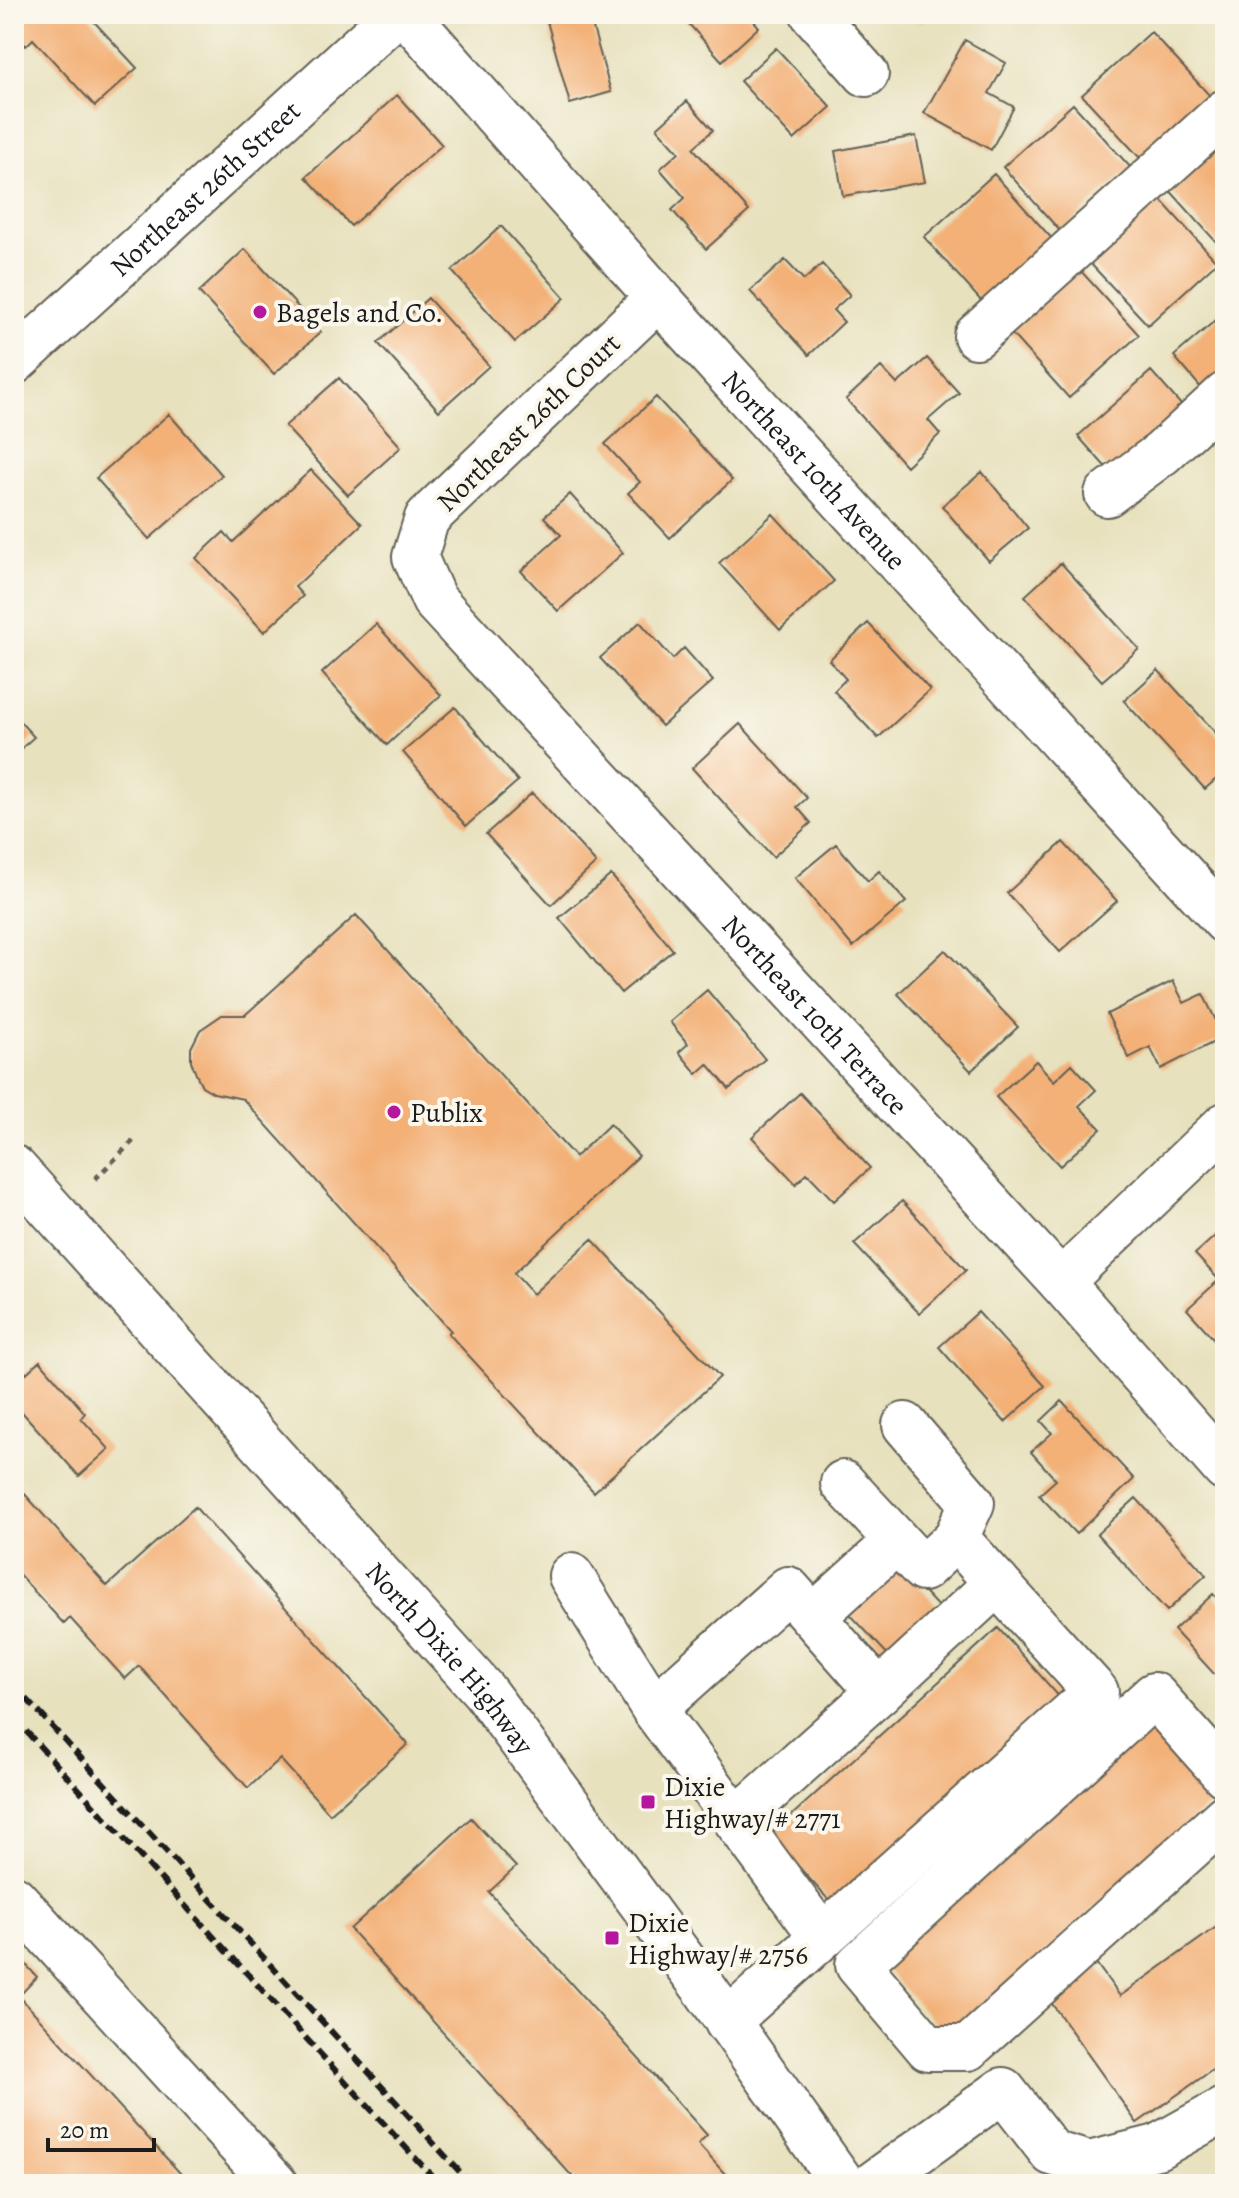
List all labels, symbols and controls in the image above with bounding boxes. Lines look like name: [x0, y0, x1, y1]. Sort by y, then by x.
street label: Northeast 26th Street: [102, 92, 309, 286]
place label: Bagels and Co.: [276, 294, 443, 332]
marker: Bagels and Co.: [251, 303, 269, 321]
street label: Northeast 26th Court: [428, 325, 629, 520]
street label: Northeast 10th Avenue: [713, 362, 914, 579]
street label: Northeast 10th Terrace: [713, 907, 916, 1123]
place label: Publix: [410, 1094, 484, 1132]
marker: Publix: [385, 1103, 403, 1121]
street label: North Dixie Highway: [357, 1554, 543, 1763]
place label: Dixie Highway/# 2771: [664, 1768, 841, 1838]
marker: Dixie Highway/# 2771: [639, 1793, 657, 1811]
place label: Dixie Highway/# 2756: [628, 1904, 808, 1974]
marker: Dixie Highway/# 2756: [603, 1929, 621, 1947]
scale bar: [48, 2102, 154, 2152]
text: 20 m: [60, 2114, 109, 2146]

